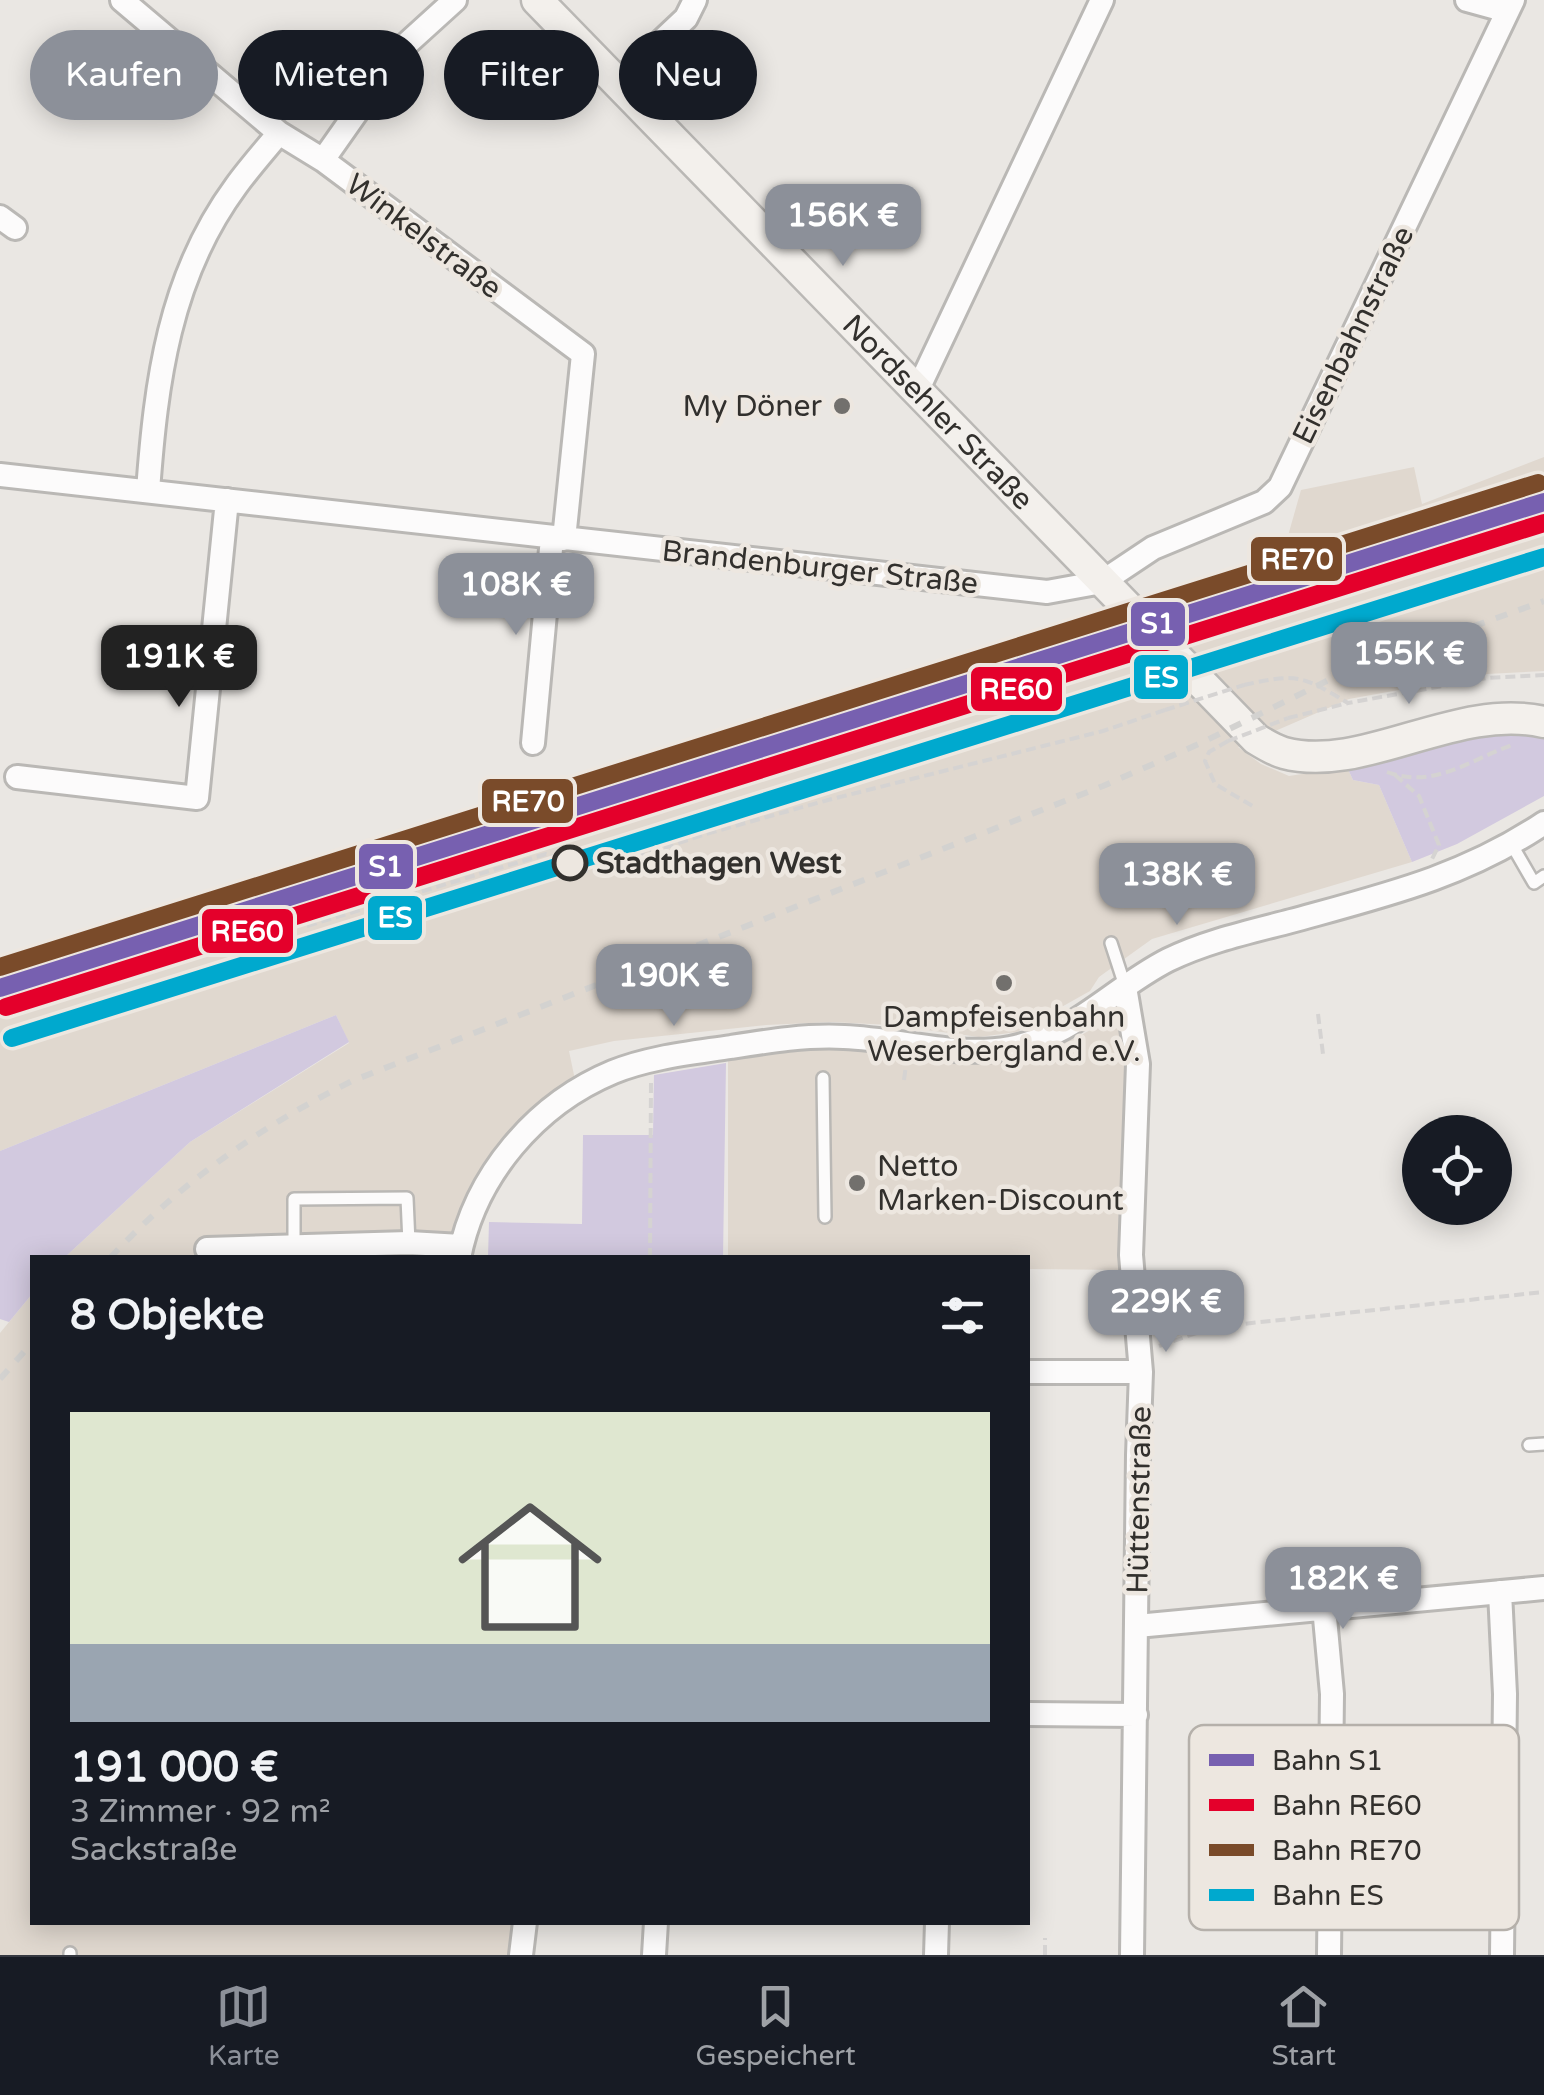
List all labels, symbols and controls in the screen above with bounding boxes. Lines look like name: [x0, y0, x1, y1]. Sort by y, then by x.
chip: Kaufen: [30, 30, 218, 120]
chip: Mieten: [238, 30, 424, 120]
chip: Filter: [444, 30, 599, 120]
chip: Neu: [619, 30, 757, 120]
street label: Winkelstraße: [338, 166, 509, 307]
pin: 156K €: [762, 184, 924, 269]
text: 156K €: [787, 197, 899, 235]
street label: Eisenbahnstraße: [1285, 220, 1422, 450]
street label: Nordsehler Straße: [834, 307, 1041, 518]
place label: My Döner: [682, 388, 823, 425]
marker: My Döner: [831, 395, 853, 417]
street label: Brandenburger Straße: [660, 532, 980, 602]
line badge: RE70: [1249, 535, 1344, 583]
text: RE70: [1261, 543, 1333, 577]
pin: 108K €: [435, 553, 597, 638]
text: 108K €: [460, 566, 572, 604]
line badge: S1: [1129, 600, 1187, 648]
text: S1: [1141, 607, 1175, 641]
pin: 155K €: [1328, 622, 1490, 707]
pin: 191K €: [98, 625, 260, 710]
text: 155K €: [1353, 635, 1465, 673]
text: 191K €: [123, 638, 235, 676]
line badge: ES: [1132, 653, 1190, 701]
text: ES: [1143, 661, 1179, 695]
line badge: RE60: [969, 665, 1064, 713]
text: RE60: [980, 673, 1052, 707]
line badge: RE70: [480, 777, 575, 825]
text: RE70: [492, 785, 564, 819]
line badge: S1: [357, 842, 415, 891]
pin: 138K €: [1096, 843, 1258, 928]
place label: Stadthagen West: [596, 845, 842, 882]
marker: Stadthagen West: [553, 846, 587, 880]
text: S1: [369, 850, 403, 884]
text: 138K €: [1121, 856, 1233, 894]
line badge: ES: [366, 894, 424, 942]
text: ES: [377, 901, 413, 935]
line badge: RE60: [200, 907, 295, 955]
text: RE60: [211, 915, 283, 949]
pin: 190K €: [593, 944, 755, 1029]
text: 190K €: [618, 957, 730, 995]
marker: Dampfeisenbahn Weserbergland e.V.: [993, 972, 1015, 994]
place label: Dampfeisenbahn Weserbergland e.V.: [867, 999, 1141, 1070]
map controls: [1402, 1115, 1512, 1225]
button: locate: [1402, 1115, 1512, 1225]
place label: Netto Marken-Discount: [877, 1148, 1124, 1219]
marker: Netto Marken-Discount: [846, 1172, 868, 1194]
pin: 229K €: [1085, 1270, 1247, 1355]
text: 229K €: [1110, 1283, 1222, 1321]
icon: filters: [935, 1288, 990, 1343]
text: 8 Objekte: [70, 1290, 264, 1341]
street label: Hüttenstraße: [1119, 1406, 1160, 1594]
icon: home: [440, 1477, 620, 1657]
pin: 182K €: [1262, 1547, 1424, 1632]
text: 182K €: [1287, 1560, 1399, 1598]
legend: [1189, 1725, 1519, 1930]
text: 191 000 €: [70, 1742, 279, 1793]
text: Bahn S1: [1272, 1744, 1383, 1778]
text: Bahn RE60: [1272, 1789, 1422, 1823]
text: 3 Zimmer · 92 m²: [70, 1793, 331, 1831]
text: Sackstraße: [70, 1831, 237, 1869]
text: Bahn RE70: [1272, 1834, 1422, 1868]
text: Bahn ES: [1272, 1879, 1384, 1913]
tab: Karte: [208, 1979, 280, 2073]
tab: Gespeichert: [695, 1979, 856, 2073]
tab: Start: [1272, 1979, 1336, 2073]

